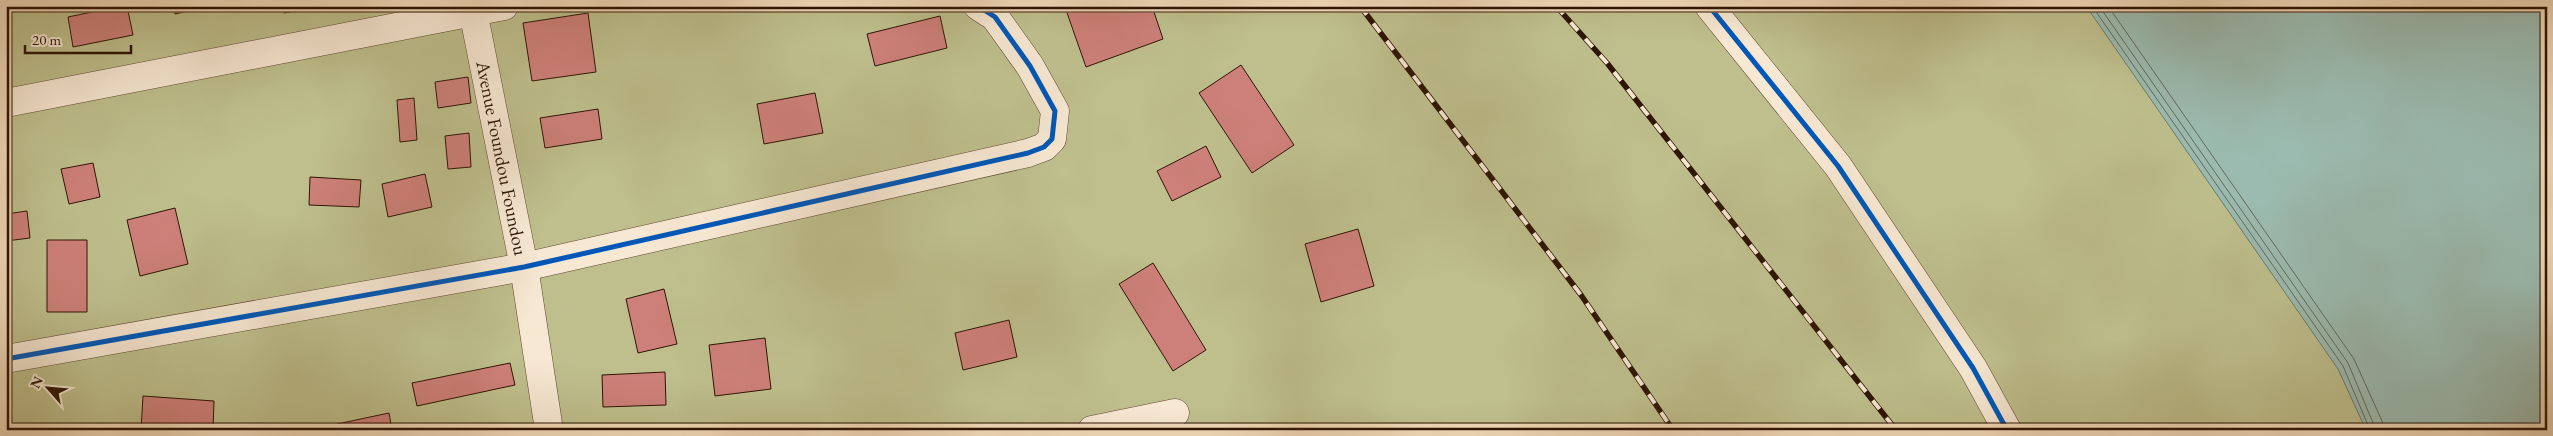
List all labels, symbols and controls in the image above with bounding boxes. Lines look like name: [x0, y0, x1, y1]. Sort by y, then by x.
scale bar: [25, 22, 131, 54]
text: 20 m: [32, 30, 61, 49]
street label: Avenue Foundou Foundou: [470, 58, 533, 257]
north arrow: [22, 364, 72, 414]
text: N: [26, 372, 47, 391]

